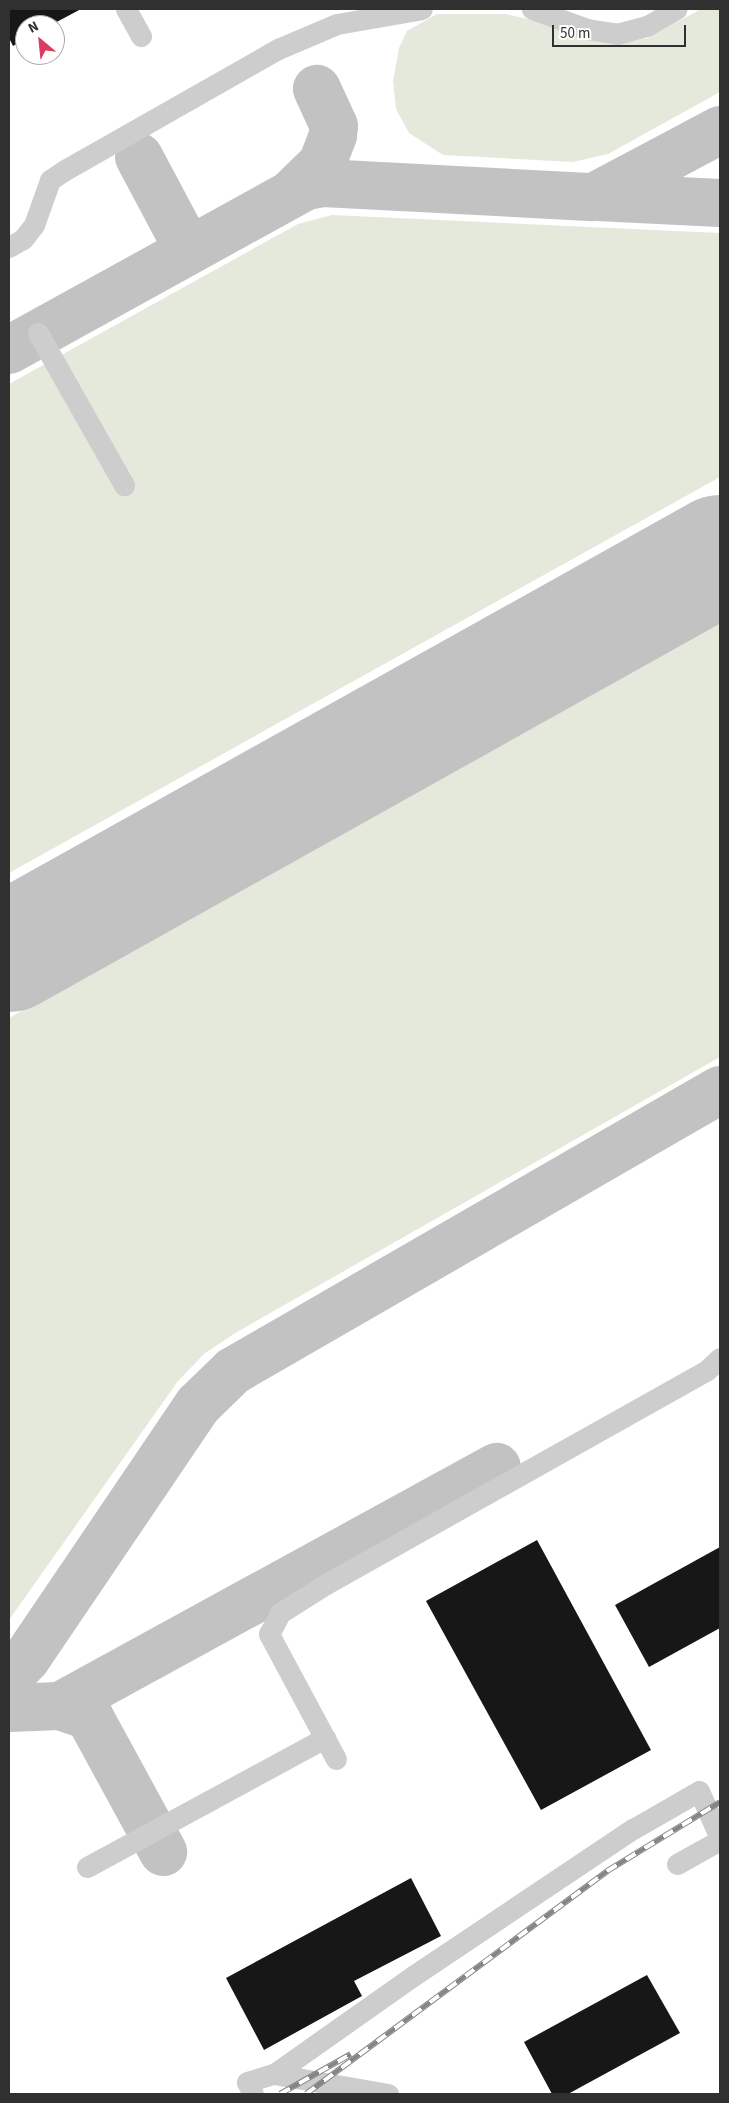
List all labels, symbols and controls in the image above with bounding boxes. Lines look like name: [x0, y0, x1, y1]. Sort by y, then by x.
north arrow: [15, 15, 65, 65]
scale bar: [554, 15, 688, 47]
text: N: [25, 17, 42, 39]
text: 50 m: [560, 23, 590, 44]

